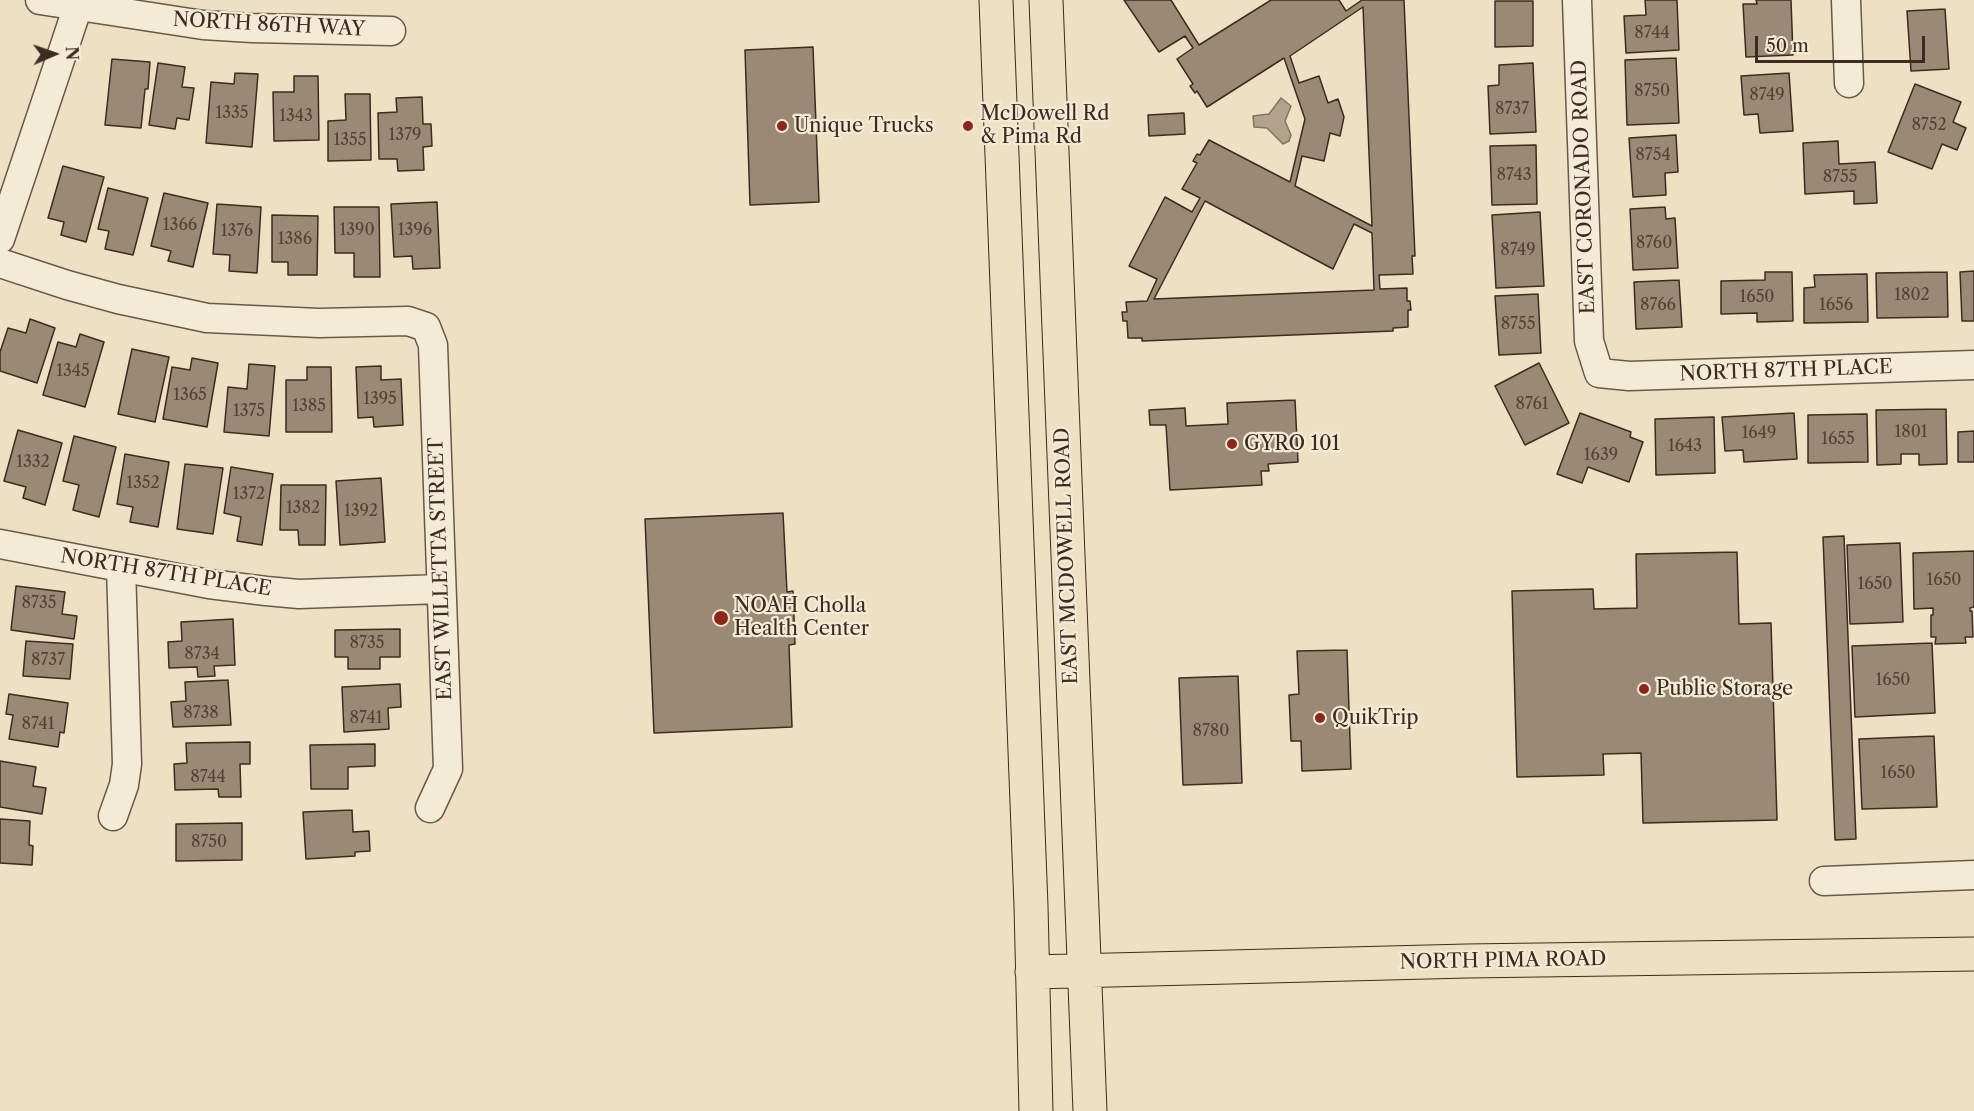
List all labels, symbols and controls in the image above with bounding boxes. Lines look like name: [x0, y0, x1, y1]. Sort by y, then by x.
street label: NORTH 86TH WAY: [172, 8, 366, 42]
house number: 8744: [1634, 23, 1670, 43]
north arrow: [24, 24, 84, 84]
scale bar: [1758, 24, 1928, 62]
text: 50 m: [1766, 35, 1809, 57]
text: N: [62, 46, 82, 61]
street label: EAST CORONADO ROAD: [1568, 59, 1600, 315]
house number: 8750: [1634, 81, 1670, 101]
house number: 8749: [1749, 85, 1785, 105]
house number: 8737: [1495, 99, 1529, 119]
place label: McDowell Rd & Pima Rd: [980, 102, 1109, 149]
house number: 1335: [215, 103, 249, 123]
house number: 1343: [279, 106, 313, 126]
place label: Unique Trucks: [794, 114, 934, 138]
house number: 8752: [1911, 115, 1947, 135]
marker: Unique Trucks: [775, 119, 789, 133]
marker: McDowell Rd & Pima Rd: [961, 119, 975, 133]
house number: 1379: [389, 125, 421, 145]
house number: 1355: [334, 130, 366, 150]
house number: 8754: [1635, 145, 1671, 165]
house number: 8743: [1497, 165, 1531, 185]
house number: 8755: [1823, 167, 1857, 187]
house number: 1366: [163, 215, 197, 235]
house number: 1390: [339, 220, 375, 240]
house number: 1396: [398, 220, 432, 240]
house number: 1376: [221, 221, 253, 241]
house number: 1386: [278, 229, 312, 249]
house number: 8760: [1636, 233, 1672, 253]
house number: 8749: [1500, 240, 1536, 260]
house number: 1802: [1894, 285, 1930, 305]
house number: 1650: [1740, 287, 1774, 307]
house number: 8766: [1640, 295, 1676, 315]
house number: 1656: [1819, 295, 1853, 315]
house number: 8755: [1501, 314, 1535, 334]
street label: NORTH 87TH PLACE: [1679, 355, 1893, 387]
house number: 1345: [56, 361, 90, 381]
house number: 1365: [173, 385, 207, 405]
house number: 1395: [363, 389, 397, 409]
house number: 8761: [1515, 394, 1549, 414]
house number: 1385: [292, 396, 326, 416]
house number: 1375: [233, 401, 265, 421]
house number: 1801: [1894, 422, 1928, 442]
house number: 1649: [1742, 423, 1776, 443]
street label: EAST MCDOWELL ROAD: [1051, 427, 1083, 685]
house number: 1655: [1821, 429, 1855, 449]
place label: GYRO 101: [1244, 432, 1340, 456]
house number: 1643: [1668, 436, 1702, 456]
street label: EAST WILLETTA STREET: [424, 437, 458, 701]
marker: GYRO 101: [1225, 437, 1239, 451]
house number: 1639: [1584, 445, 1618, 465]
house number: 1332: [16, 452, 50, 472]
house number: 1352: [126, 473, 160, 493]
house number: 1372: [233, 484, 265, 504]
house number: 1382: [286, 498, 320, 518]
house number: 1392: [344, 501, 378, 521]
street label: NORTH 87TH PLACE: [59, 544, 273, 602]
house number: 1650: [1927, 570, 1961, 590]
house number: 1650: [1858, 574, 1892, 594]
house number: 8735: [22, 593, 56, 613]
place label: NOAH Cholla Health Center: [734, 594, 869, 641]
marker: NOAH Cholla Health Center: [712, 609, 730, 627]
house number: 8735: [350, 633, 384, 653]
house number: 8734: [184, 644, 220, 664]
house number: 8737: [31, 650, 65, 670]
house number: 1650: [1876, 670, 1910, 690]
place label: Public Storage: [1656, 677, 1793, 701]
marker: Public Storage: [1637, 682, 1651, 696]
house number: 8738: [183, 703, 219, 723]
place label: QuikTrip: [1332, 706, 1419, 730]
house number: 8741: [350, 708, 382, 728]
marker: QuikTrip: [1313, 711, 1327, 725]
house number: 8741: [22, 714, 54, 734]
house number: 8780: [1193, 721, 1229, 741]
house number: 1650: [1881, 763, 1915, 783]
house number: 8744: [190, 767, 226, 787]
house number: 8750: [191, 832, 227, 852]
street label: NORTH PIMA ROAD: [1399, 947, 1607, 975]

